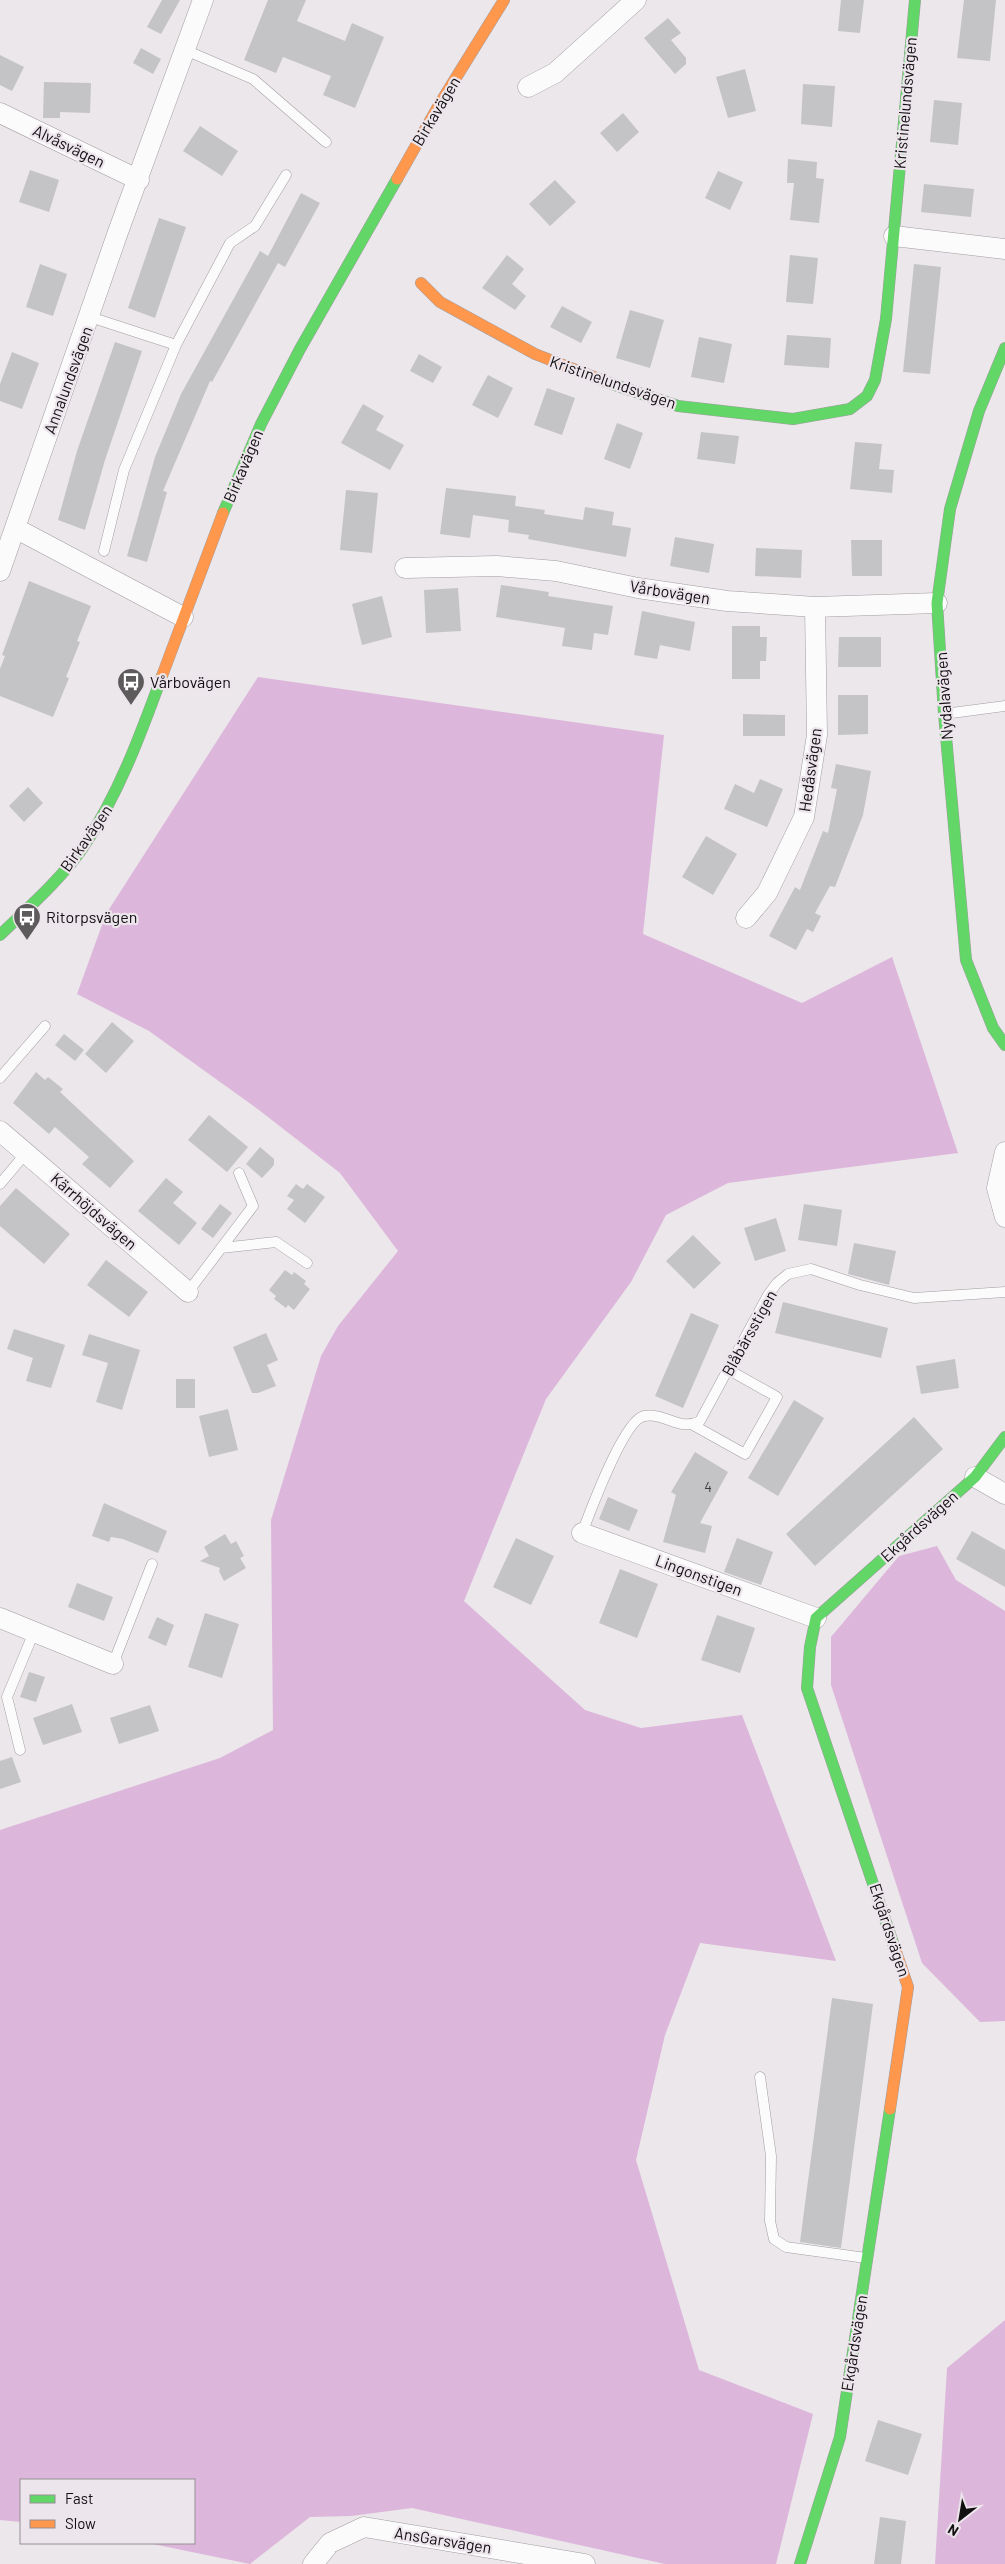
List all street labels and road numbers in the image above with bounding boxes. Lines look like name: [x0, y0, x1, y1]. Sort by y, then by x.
street label: Kristinelundsvägen: [889, 36, 920, 170]
street label: Birkavägen: [408, 73, 464, 149]
street label: Alvåsvägen: [30, 120, 108, 171]
street label: Annalundsvägen: [39, 323, 96, 436]
street label: Kristinelundsvägen: [548, 351, 679, 412]
street label: Birkavägen: [219, 427, 266, 505]
street label: Vårbovägen: [629, 576, 712, 607]
street label: Nydalavägen: [931, 652, 956, 741]
street label: Hedåsvägen: [794, 727, 825, 813]
street label: Birkavägen: [56, 801, 116, 875]
street label: Kärrhöjdsvägen: [47, 1168, 141, 1253]
street label: Blåbärsstigen: [717, 1286, 780, 1379]
street label: Ekgårdsvägen: [876, 1486, 961, 1565]
street label: Lingonstigen: [653, 1550, 745, 1599]
street label: Ekgårdsvägen: [866, 1881, 915, 1979]
street label: Ekgårdsvägen: [837, 2293, 870, 2392]
street label: AnsGarsvägen: [393, 2522, 493, 2557]

